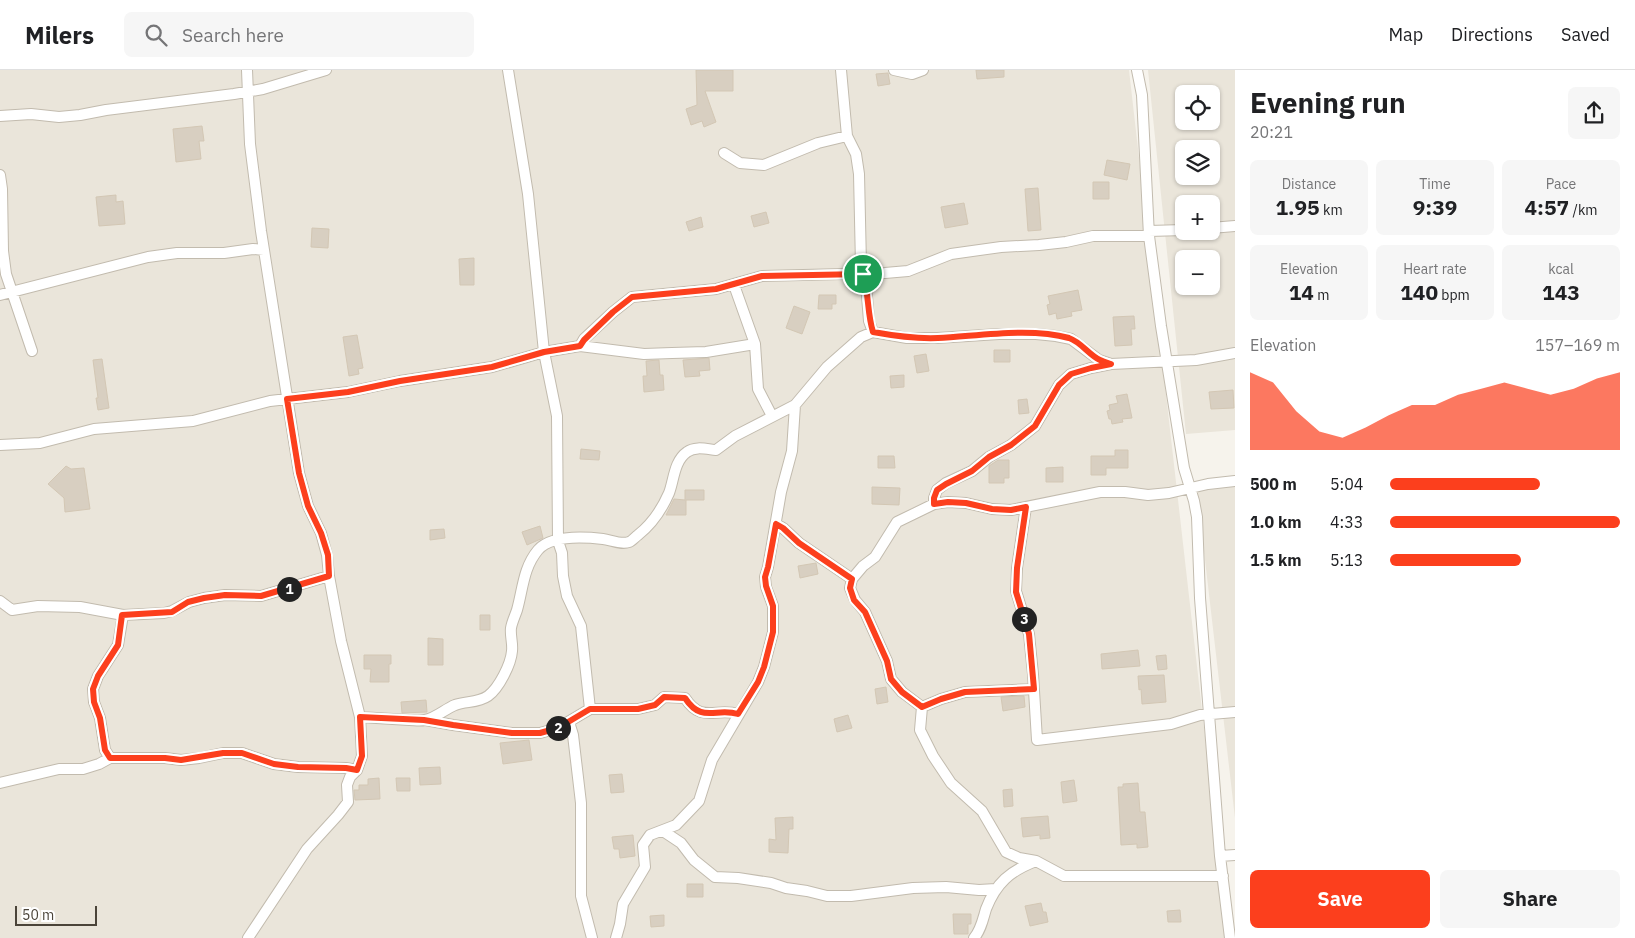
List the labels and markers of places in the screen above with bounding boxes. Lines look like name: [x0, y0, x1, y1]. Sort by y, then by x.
pin: [842, 253, 884, 295]
pin: 1: [276, 576, 302, 602]
pin: 3: [1012, 606, 1036, 632]
pin: 2: [546, 716, 570, 740]

